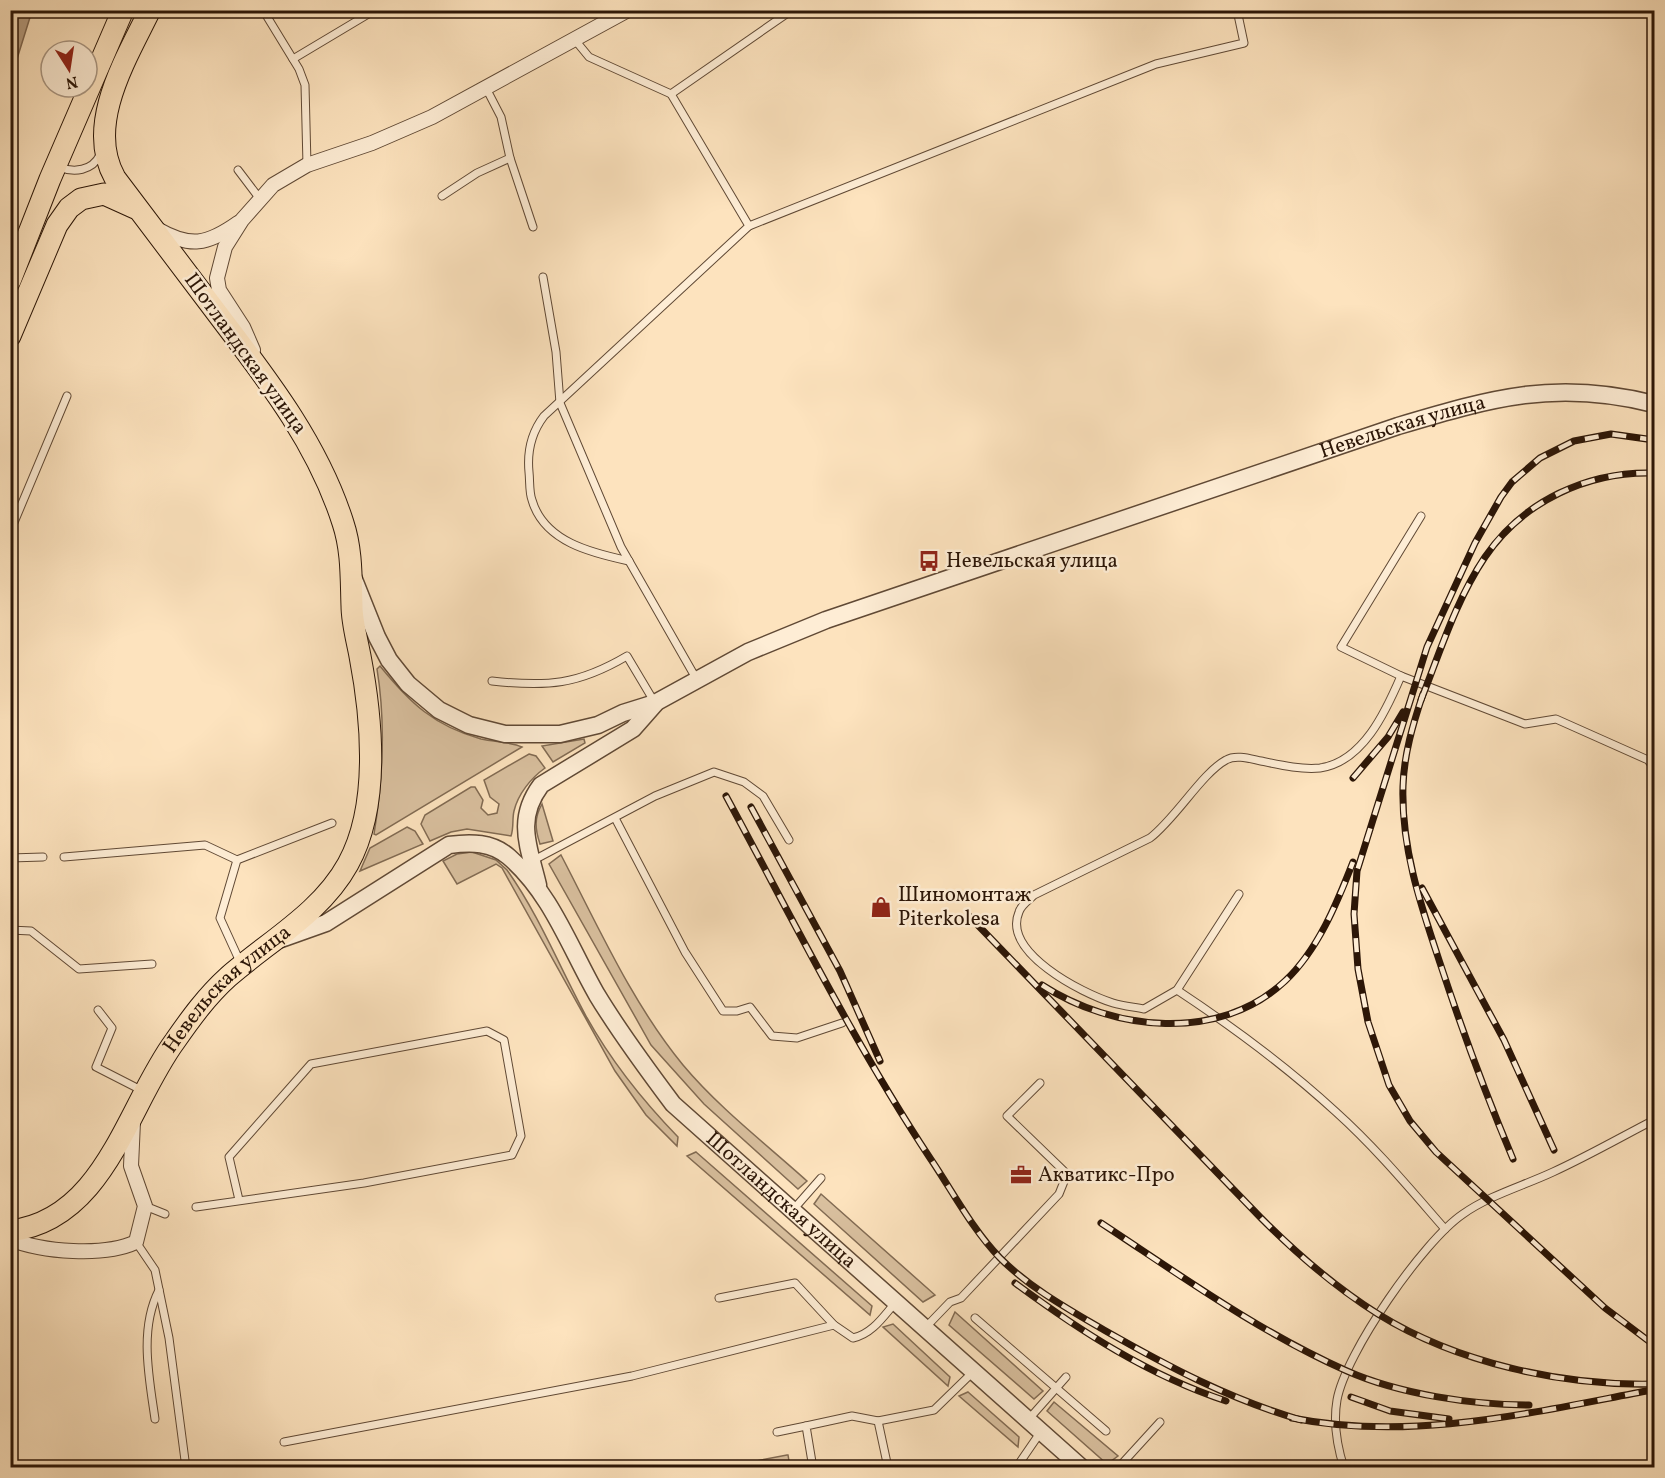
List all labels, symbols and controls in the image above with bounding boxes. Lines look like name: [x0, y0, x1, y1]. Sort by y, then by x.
north arrow: [39, 39, 99, 99]
text: N: [63, 70, 80, 94]
street label: Шотландская улица: [176, 267, 314, 441]
street label: Невельская улица: [1316, 388, 1488, 466]
place label: Невельская улица: [946, 547, 1118, 576]
bus stop icon: Невельская улица: [917, 549, 941, 573]
place label: Шиномонтаж Piterkolesa: [898, 881, 1032, 934]
shop icon: Шиномонтаж Piterkolesa: [869, 895, 893, 919]
street label: Невельская улица: [156, 918, 297, 1059]
street label: Шотландская улица: [699, 1125, 863, 1275]
place label: Акватикс-Про: [1038, 1161, 1175, 1190]
office icon: Акватикс-Про: [1009, 1163, 1033, 1187]

